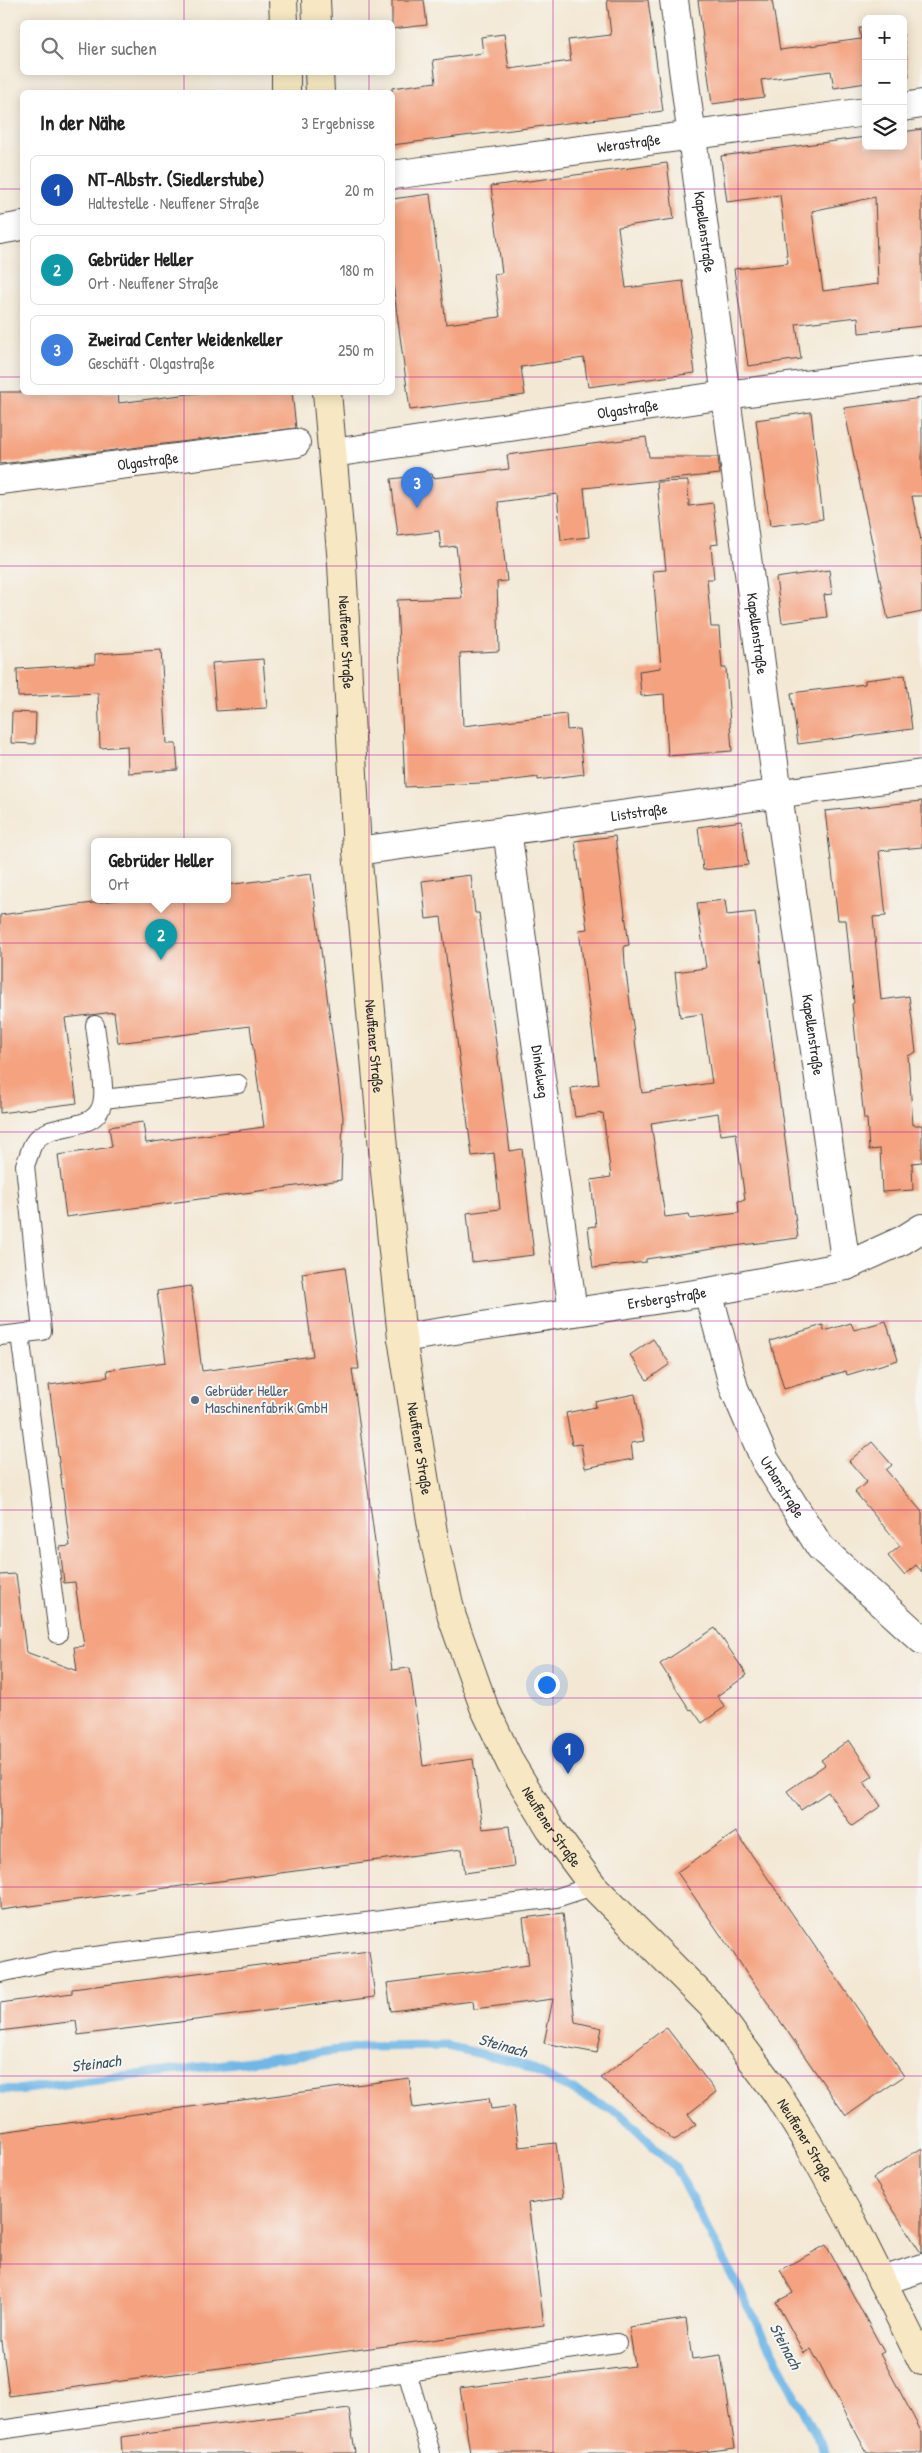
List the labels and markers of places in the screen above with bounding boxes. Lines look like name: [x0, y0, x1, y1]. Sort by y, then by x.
pin: 3: [401, 467, 433, 508]
pin: 2: [145, 919, 177, 960]
place label: Gebrüder Heller Maschinenfabrik GmbH: [205, 1380, 327, 1418]
marker: Gebrüder Heller Maschinenfabrik GmbH: [189, 1394, 201, 1406]
pin: 1: [552, 1733, 584, 1774]

